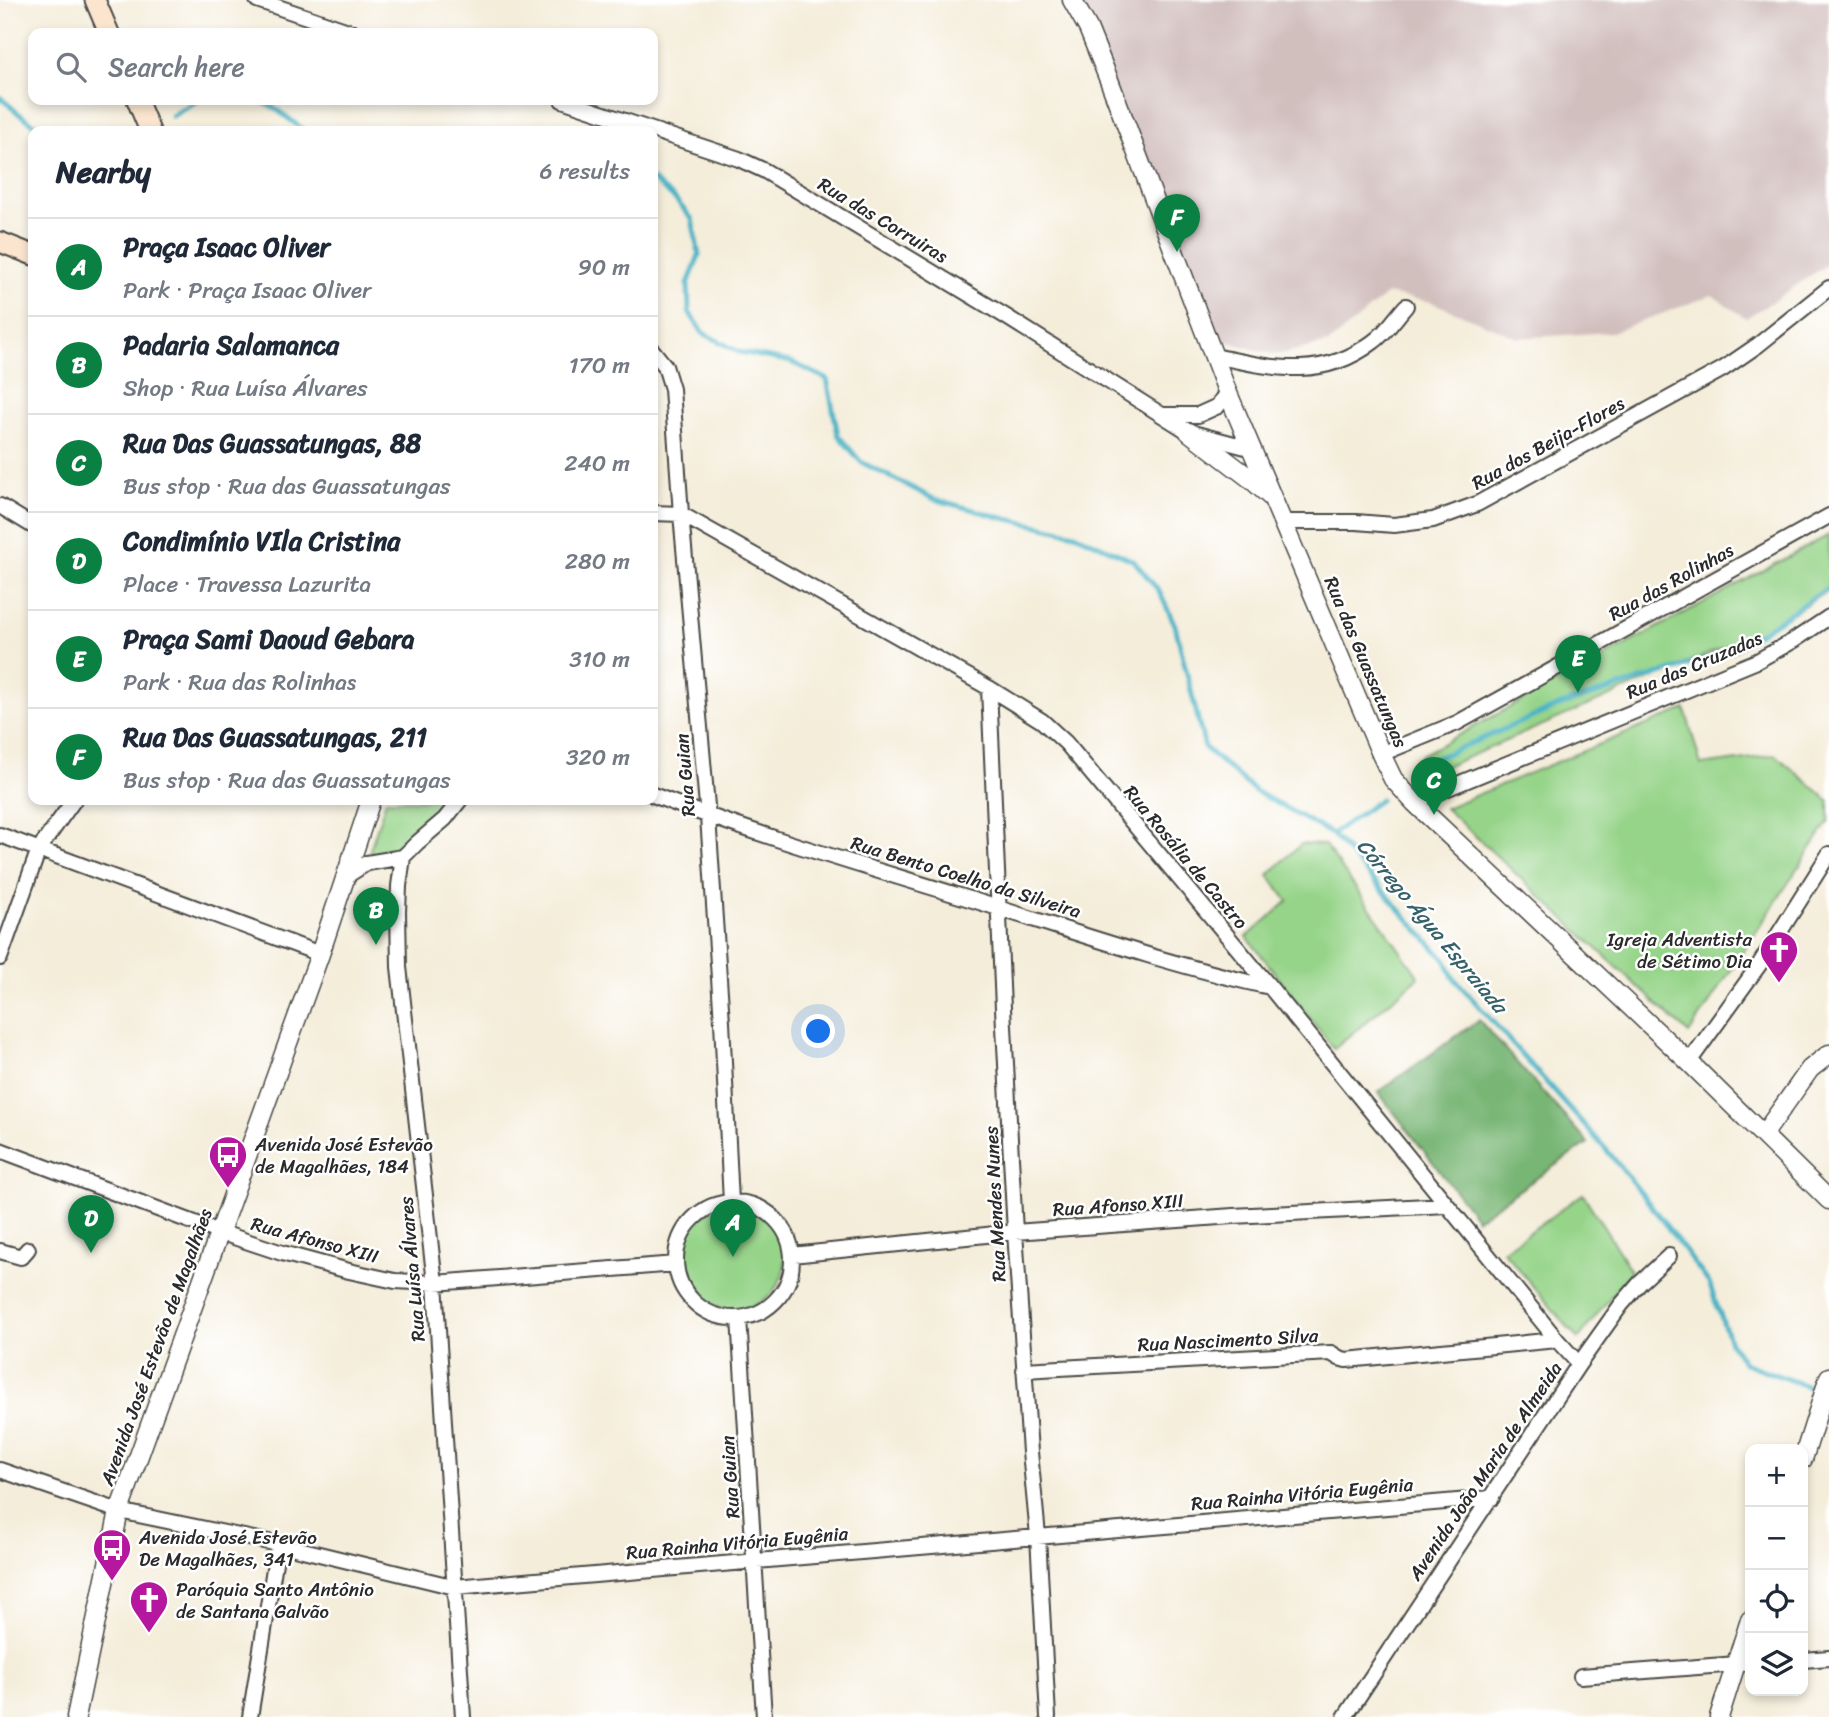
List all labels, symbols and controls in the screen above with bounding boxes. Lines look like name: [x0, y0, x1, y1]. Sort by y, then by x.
search box: [28, 28, 658, 105]
text: Search here: [108, 44, 245, 90]
icon: search: [52, 48, 90, 86]
text: Nearby: [56, 145, 151, 199]
text: 6 results: [540, 151, 630, 192]
street label: Rua das Corruiras: [811, 168, 955, 272]
pin: F: [1154, 194, 1200, 252]
text: Praça Isaac Oliver: [123, 224, 330, 270]
text: A: [71, 247, 87, 288]
text: 90 m: [578, 247, 630, 288]
text: Park · Praça Isaac Oliver: [123, 270, 371, 311]
text: Padaria Salamanca: [123, 322, 339, 368]
text: B: [72, 345, 86, 386]
text: 170 m: [569, 345, 630, 386]
text: Shop · Rua Luísa Álvares: [123, 368, 368, 409]
street label: Rua dos Beija-Flores: [1465, 387, 1631, 499]
text: Rua Das Guassatungas, 88: [123, 420, 421, 466]
text: C: [72, 443, 86, 484]
text: 240 m: [564, 443, 630, 484]
text: Bus stop · Rua das Guassatungas: [123, 466, 451, 507]
text: Condimínio VIla Cristina: [123, 518, 400, 564]
street label: Rua das Rolinhas: [1602, 534, 1740, 630]
text: D: [72, 541, 86, 582]
text: 280 m: [565, 541, 630, 582]
text: Place · Travessa Lazurita: [123, 564, 371, 605]
street label: Rua das Guassatungas: [1315, 571, 1417, 753]
text: Praça Sami Daoud Gebara: [123, 616, 415, 662]
street label: Rua das Cruzadas: [1621, 621, 1767, 709]
pin: E: [1555, 635, 1601, 693]
text: E: [73, 639, 85, 680]
text: 310 m: [569, 639, 630, 680]
text: Park · Rua das Rolinhas: [123, 662, 356, 703]
text: Rua Das Guassatungas, 211: [123, 714, 427, 760]
street label: Rua Guian: [665, 732, 705, 818]
text: F: [73, 737, 85, 778]
text: 320 m: [566, 737, 630, 778]
pin: C: [1411, 757, 1457, 815]
text: Bus stop · Rua das Guassatungas: [123, 760, 451, 801]
street label: Rua Rosália de Castro: [1115, 777, 1257, 937]
street label: Rua Bento Coelho da Silveira: [847, 826, 1086, 928]
water label: Córrego Água Espraiada: [1347, 830, 1519, 1024]
pin: B: [353, 887, 399, 945]
place label: Igreja Adventista de Sétimo Dia: [1606, 923, 1752, 978]
church icon: Igreja Adventista de Sétimo Dia: [1758, 929, 1800, 984]
your location: [801, 1014, 835, 1048]
street label: Rua Mendes Nunes: [974, 1125, 1016, 1283]
place label: Avenida José Estevão de Magalhães, 184: [254, 1128, 433, 1183]
bus stop icon: Avenida José Estevão de Magalhães, 184: [207, 1134, 249, 1189]
street label: Rua Afonso XIII: [1052, 1184, 1185, 1226]
pin: D: [68, 1195, 114, 1253]
street label: Rua Luísa Álvares: [389, 1195, 435, 1343]
pin: A: [710, 1199, 756, 1257]
street label: Avenida José Estevão de Magalhães: [90, 1204, 222, 1491]
street label: Rua Afonso XIII: [248, 1207, 383, 1273]
street label: Rua Nascimento Silva: [1137, 1319, 1320, 1361]
street label: Avenida João Maria de Almeida: [1399, 1354, 1571, 1588]
street label: Rua Guian: [711, 1434, 749, 1520]
map controls: [1745, 1444, 1808, 1696]
button: +: [1745, 1444, 1808, 1507]
street label: Rua Rainha Vitória Eugênia: [1190, 1468, 1415, 1520]
button: −: [1745, 1507, 1808, 1570]
street label: Rua Rainha Vitória Eugênia: [625, 1517, 850, 1569]
place label: Avenida José Estevão De Magalhães, 341: [138, 1521, 317, 1576]
bus stop icon: Avenida José Estevão De Magalhães, 341: [91, 1527, 133, 1582]
button: locate: [1745, 1570, 1808, 1633]
place label: Paróquia Santo Antônio de Santana Galvão: [176, 1573, 374, 1628]
church icon: Paróquia Santo Antônio de Santana Galvão: [128, 1579, 170, 1634]
button: layers: [1745, 1633, 1808, 1696]

